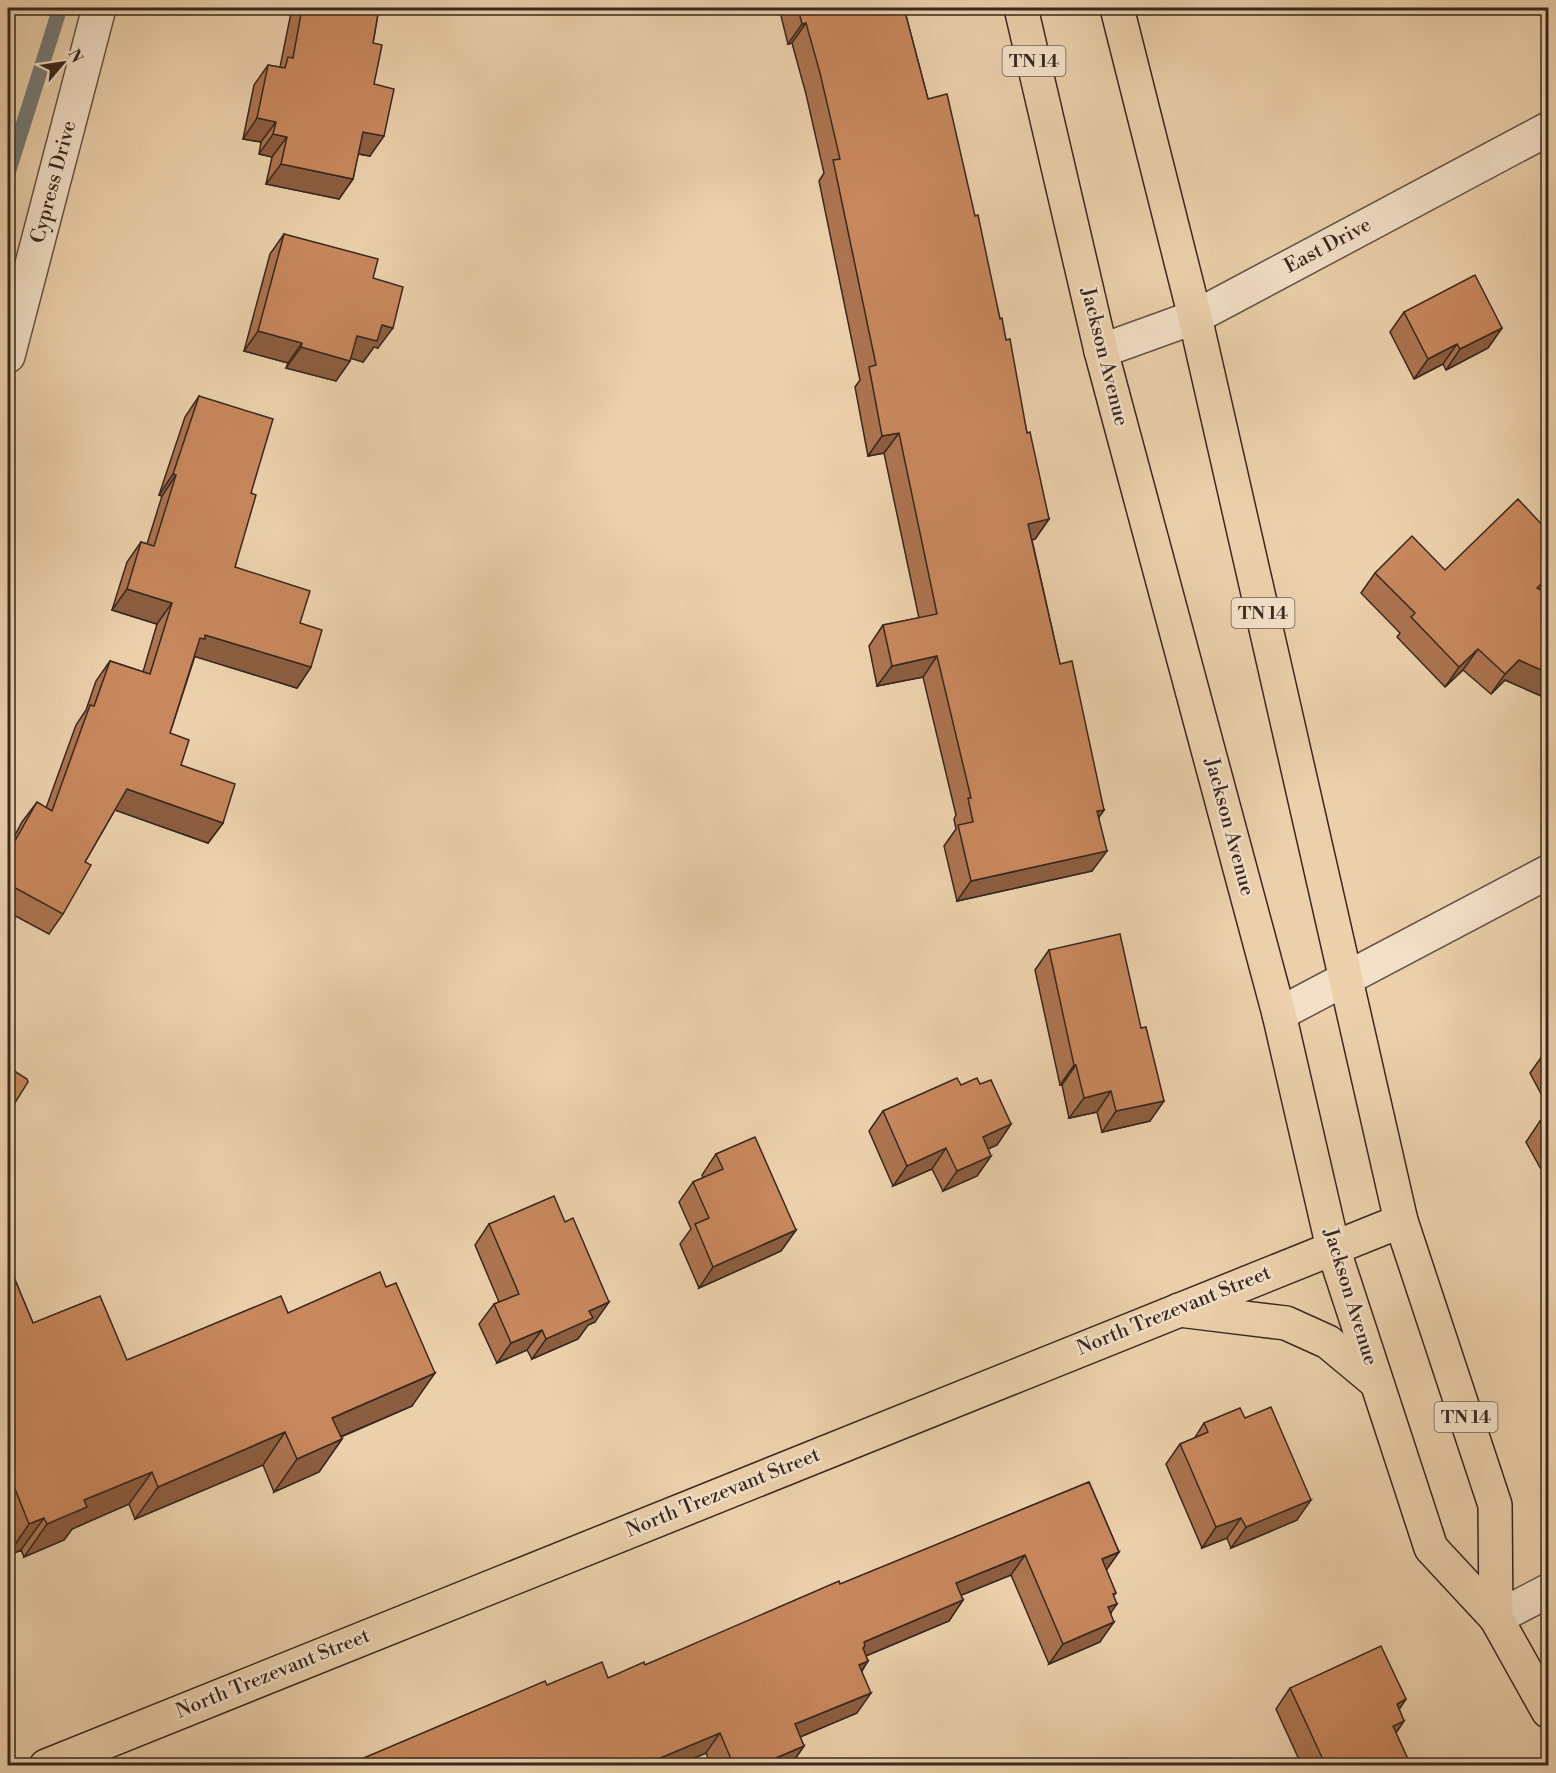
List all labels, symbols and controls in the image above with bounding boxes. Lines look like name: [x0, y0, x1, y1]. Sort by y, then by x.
north arrow: [33, 33, 93, 93]
text: N: [63, 46, 87, 67]
road number: TN 14: [1002, 46, 1066, 76]
street label: Cypress Drive: [26, 118, 82, 246]
street label: East Drive: [1280, 213, 1376, 279]
street label: Jackson Avenue: [1074, 284, 1133, 429]
road number: TN 14: [1232, 598, 1294, 628]
street label: Jackson Avenue: [1198, 754, 1259, 899]
street label: Jackson Avenue: [1317, 1225, 1383, 1369]
street label: North Trezevant Street: [1073, 1261, 1275, 1361]
road number: TN 14: [1434, 1402, 1498, 1432]
street label: North Trezevant Street: [622, 1443, 824, 1543]
street label: North Trezevant Street: [172, 1624, 374, 1724]

